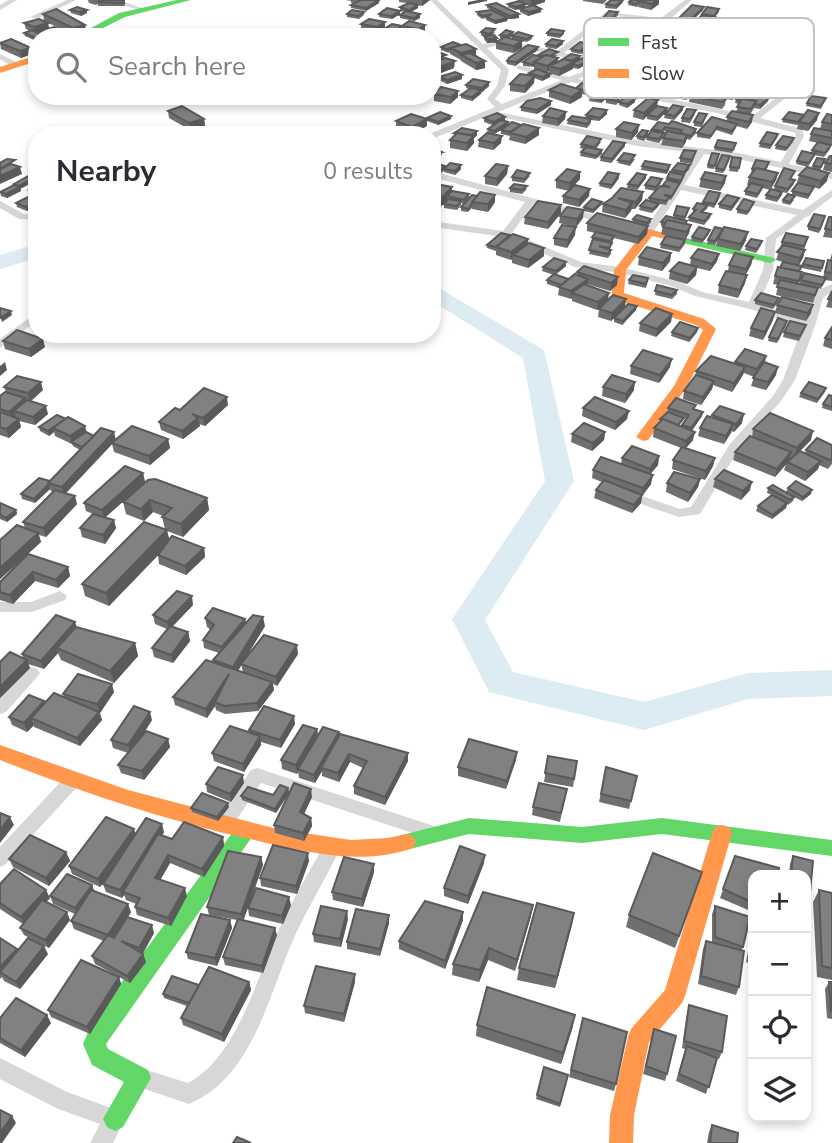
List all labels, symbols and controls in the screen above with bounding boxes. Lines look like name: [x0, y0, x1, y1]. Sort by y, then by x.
legend: [584, 18, 814, 98]
search box: [28, 28, 441, 105]
text: Fast: [641, 30, 677, 56]
icon: search: [52, 48, 90, 86]
text: Search here: [108, 49, 246, 84]
text: Slow: [641, 61, 685, 87]
text: Nearby: [56, 151, 156, 192]
text: 0 results: [323, 156, 413, 187]
map controls: [748, 870, 811, 1122]
button: +: [748, 870, 811, 933]
button: −: [748, 933, 811, 996]
button: locate: [748, 996, 811, 1059]
button: layers: [748, 1059, 811, 1122]

